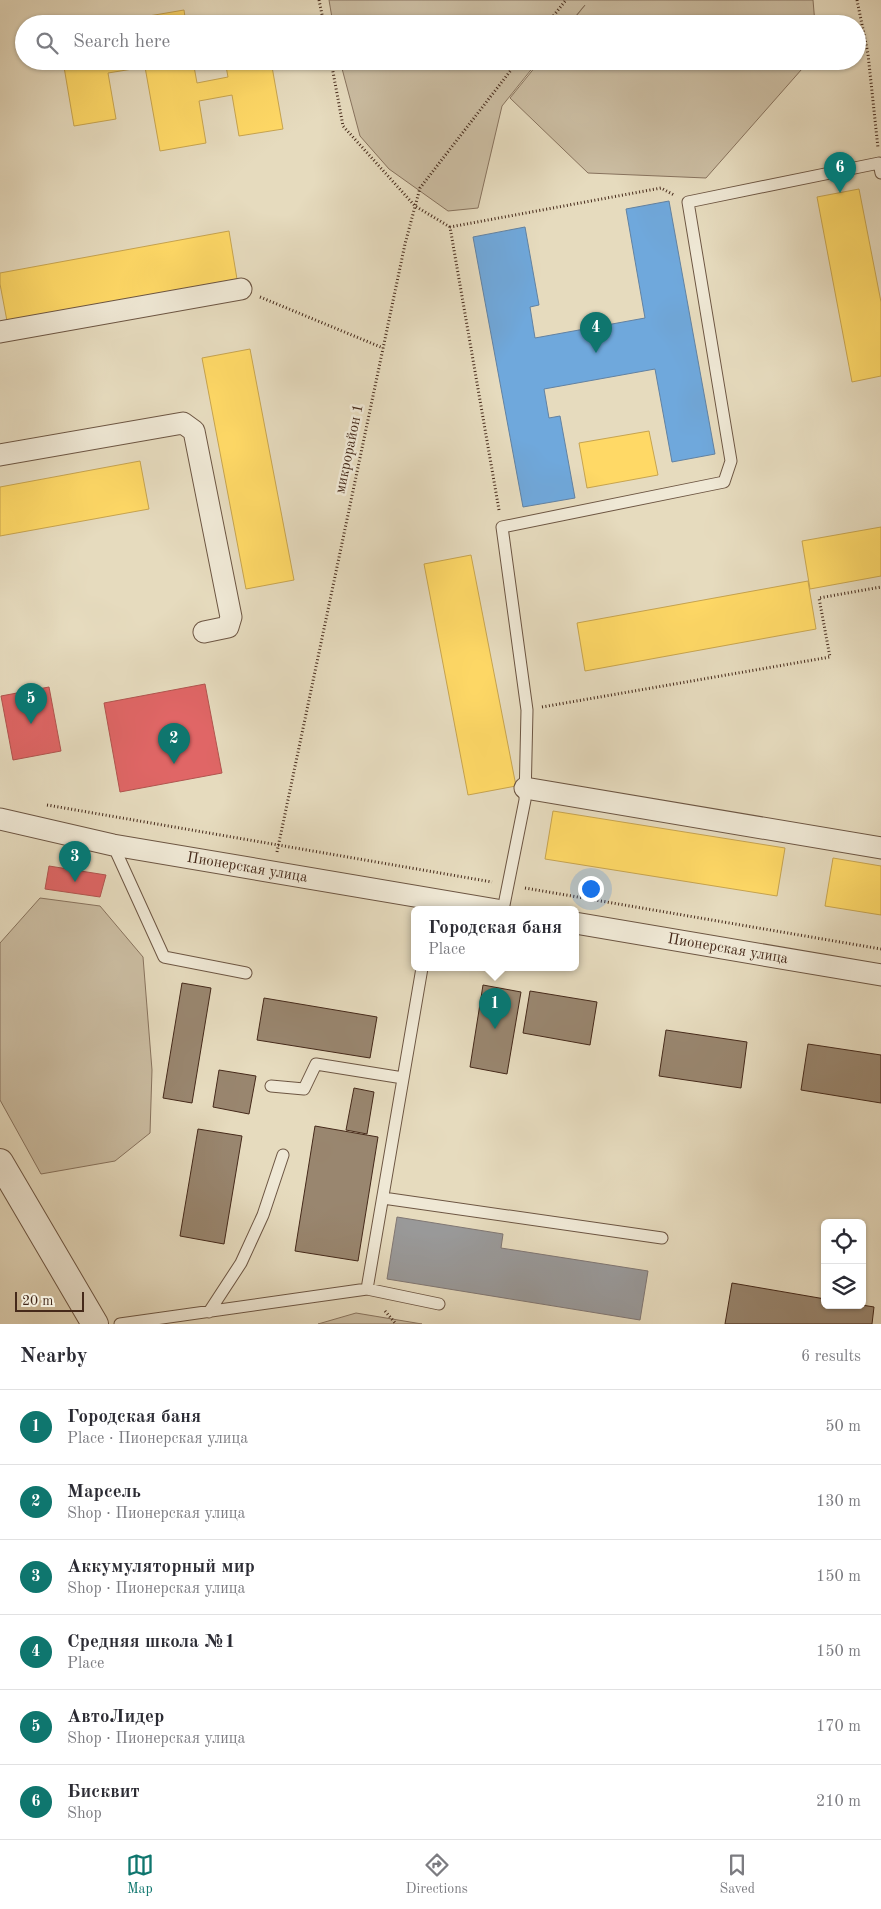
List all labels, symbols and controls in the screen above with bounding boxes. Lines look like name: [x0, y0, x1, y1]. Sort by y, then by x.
search box: [15, 15, 866, 70]
icon: search: [33, 29, 61, 57]
text: Search here: [73, 33, 170, 52]
pin: 6: [824, 152, 856, 193]
pin: 4: [580, 312, 612, 353]
street label: микрорайон 1: [333, 403, 367, 495]
pin: 5: [15, 683, 47, 724]
pin: 2: [158, 723, 190, 764]
pin: 3: [59, 841, 91, 882]
street label: Пионерская улица: [186, 850, 309, 885]
your location: [578, 876, 604, 902]
popup: [411, 906, 579, 971]
text: Городская баня: [428, 919, 562, 938]
street label: Пионерская улица: [666, 931, 790, 967]
text: Place: [428, 942, 465, 958]
pin: 1: [479, 988, 511, 1029]
map controls: [821, 1219, 866, 1309]
button: locate: [821, 1219, 866, 1264]
button: layers: [821, 1264, 866, 1309]
scale bar: [15, 1289, 84, 1312]
text: 20 m: [22, 1294, 53, 1308]
text: Nearby: [20, 1346, 88, 1367]
text: 6 results: [801, 1349, 861, 1365]
text: Городская баня: [67, 1408, 201, 1427]
text: 1: [31, 1419, 41, 1435]
text: 50 m: [825, 1419, 861, 1435]
text: Place · Пионерская улица: [67, 1431, 248, 1447]
text: Марсель: [67, 1483, 141, 1502]
text: 2: [31, 1494, 41, 1510]
text: 130 m: [816, 1494, 861, 1510]
text: Shop · Пионерская улица: [67, 1506, 246, 1522]
text: Аккумуляторный мир: [67, 1558, 255, 1577]
text: 3: [31, 1569, 41, 1585]
text: 150 m: [816, 1569, 861, 1585]
text: Shop · Пионерская улица: [67, 1581, 246, 1597]
text: Средняя школа №1: [67, 1633, 236, 1652]
text: 4: [31, 1644, 41, 1660]
text: 150 m: [816, 1644, 861, 1660]
text: Place: [67, 1656, 104, 1672]
text: АвтоЛидер: [67, 1708, 164, 1727]
text: 5: [31, 1719, 41, 1735]
text: 170 m: [816, 1719, 861, 1735]
text: Shop · Пионерская улица: [67, 1731, 246, 1747]
text: Бисквит: [67, 1783, 140, 1802]
text: 6: [31, 1794, 41, 1810]
text: 210 m: [816, 1794, 861, 1810]
text: Shop: [67, 1806, 102, 1822]
tab: Map: [126, 1851, 154, 1898]
tab: Directions: [406, 1851, 468, 1898]
tab: Saved: [719, 1851, 755, 1898]

